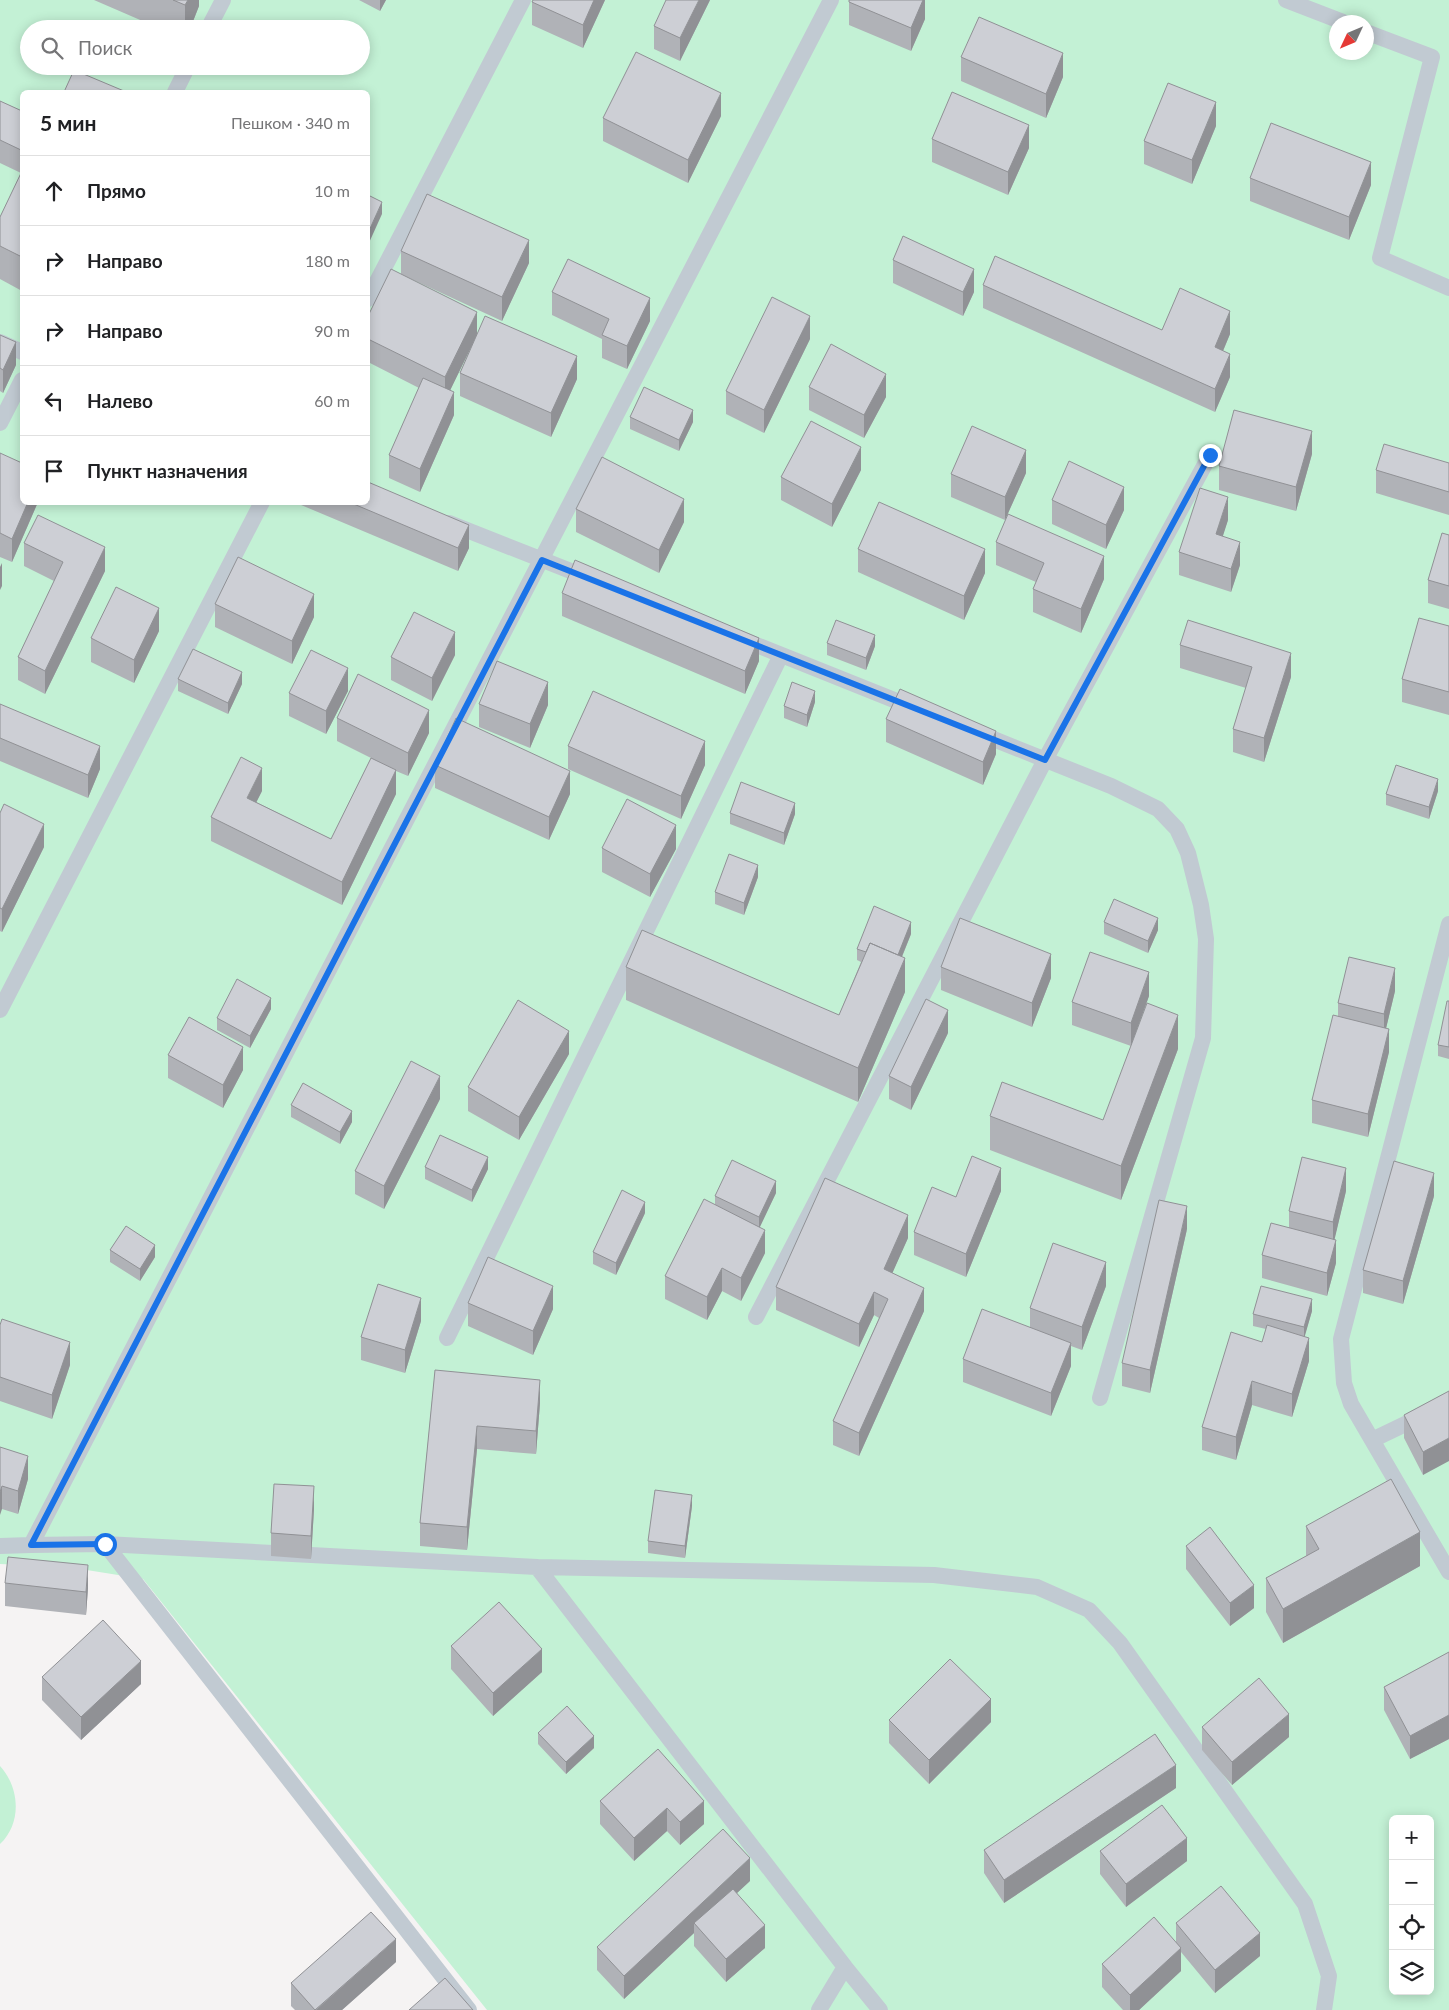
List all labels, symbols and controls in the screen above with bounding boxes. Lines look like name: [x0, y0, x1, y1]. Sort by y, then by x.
north arrow: [1329, 15, 1374, 60]
search box: [20, 20, 370, 75]
icon: search: [38, 34, 66, 62]
text: Поиск: [78, 36, 132, 59]
text: 5 мин: [40, 110, 97, 135]
text: Пешком · 340 m: [231, 113, 350, 132]
icon: ahead: [40, 177, 68, 205]
text: Прямо: [87, 179, 146, 202]
text: 10 m: [314, 181, 350, 200]
icon: right: [40, 247, 68, 275]
text: Направо: [87, 249, 163, 272]
text: 180 m: [305, 251, 350, 270]
icon: right: [40, 317, 68, 345]
text: Направо: [87, 319, 163, 342]
text: 90 m: [314, 321, 350, 340]
icon: left: [40, 387, 68, 415]
text: Налево: [87, 389, 153, 412]
text: 60 m: [314, 391, 350, 410]
route end: [1199, 444, 1222, 467]
icon: arrive: [40, 457, 68, 485]
text: Пункт назначения: [87, 459, 248, 482]
route start: [94, 1533, 117, 1556]
map controls: [1389, 1815, 1434, 1995]
button: +: [1389, 1815, 1434, 1860]
button: −: [1389, 1860, 1434, 1905]
button: locate: [1389, 1905, 1434, 1950]
button: layers: [1389, 1950, 1434, 1995]

